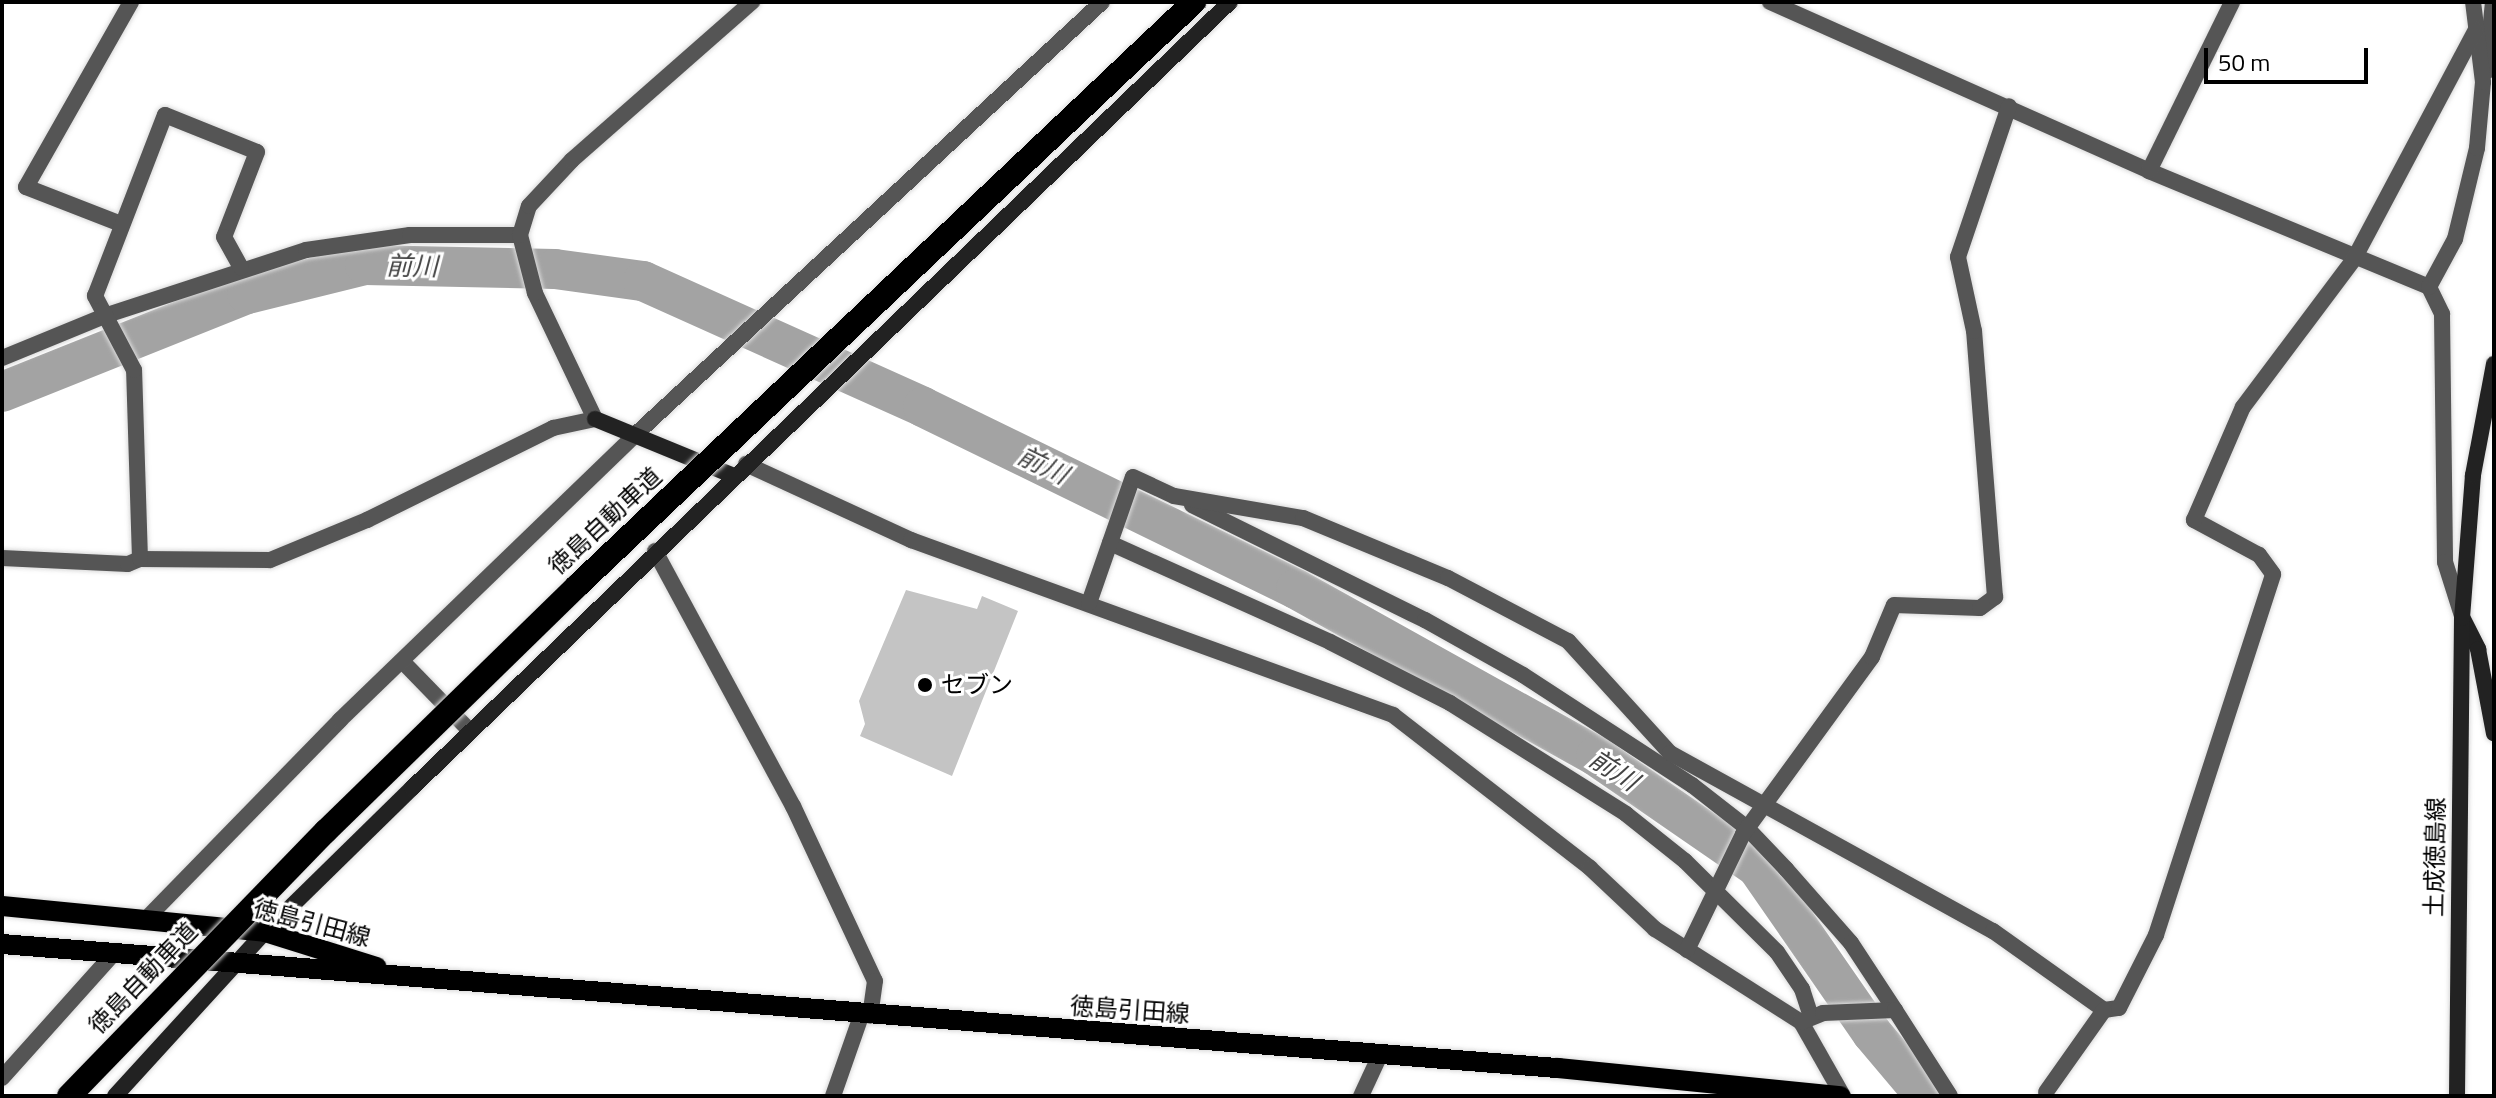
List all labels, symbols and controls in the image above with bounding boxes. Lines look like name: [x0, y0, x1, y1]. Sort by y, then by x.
scale bar: [2208, 32, 2372, 82]
text: 50 m: [2218, 44, 2270, 80]
water label: 前川: [386, 250, 438, 282]
water label: 前川: [1013, 440, 1073, 490]
street label: 徳島自動車道: [543, 461, 667, 581]
place label: セブン: [941, 671, 1013, 699]
marker: セブン: [916, 676, 934, 694]
water label: 前川: [1584, 743, 1644, 797]
street label: 土成徳島線: [2420, 797, 2450, 917]
street label: 徳島引田線: [250, 894, 374, 952]
street label: 徳島自動車道: [83, 916, 203, 1040]
street label: 徳島引田線: [1069, 991, 1191, 1029]

